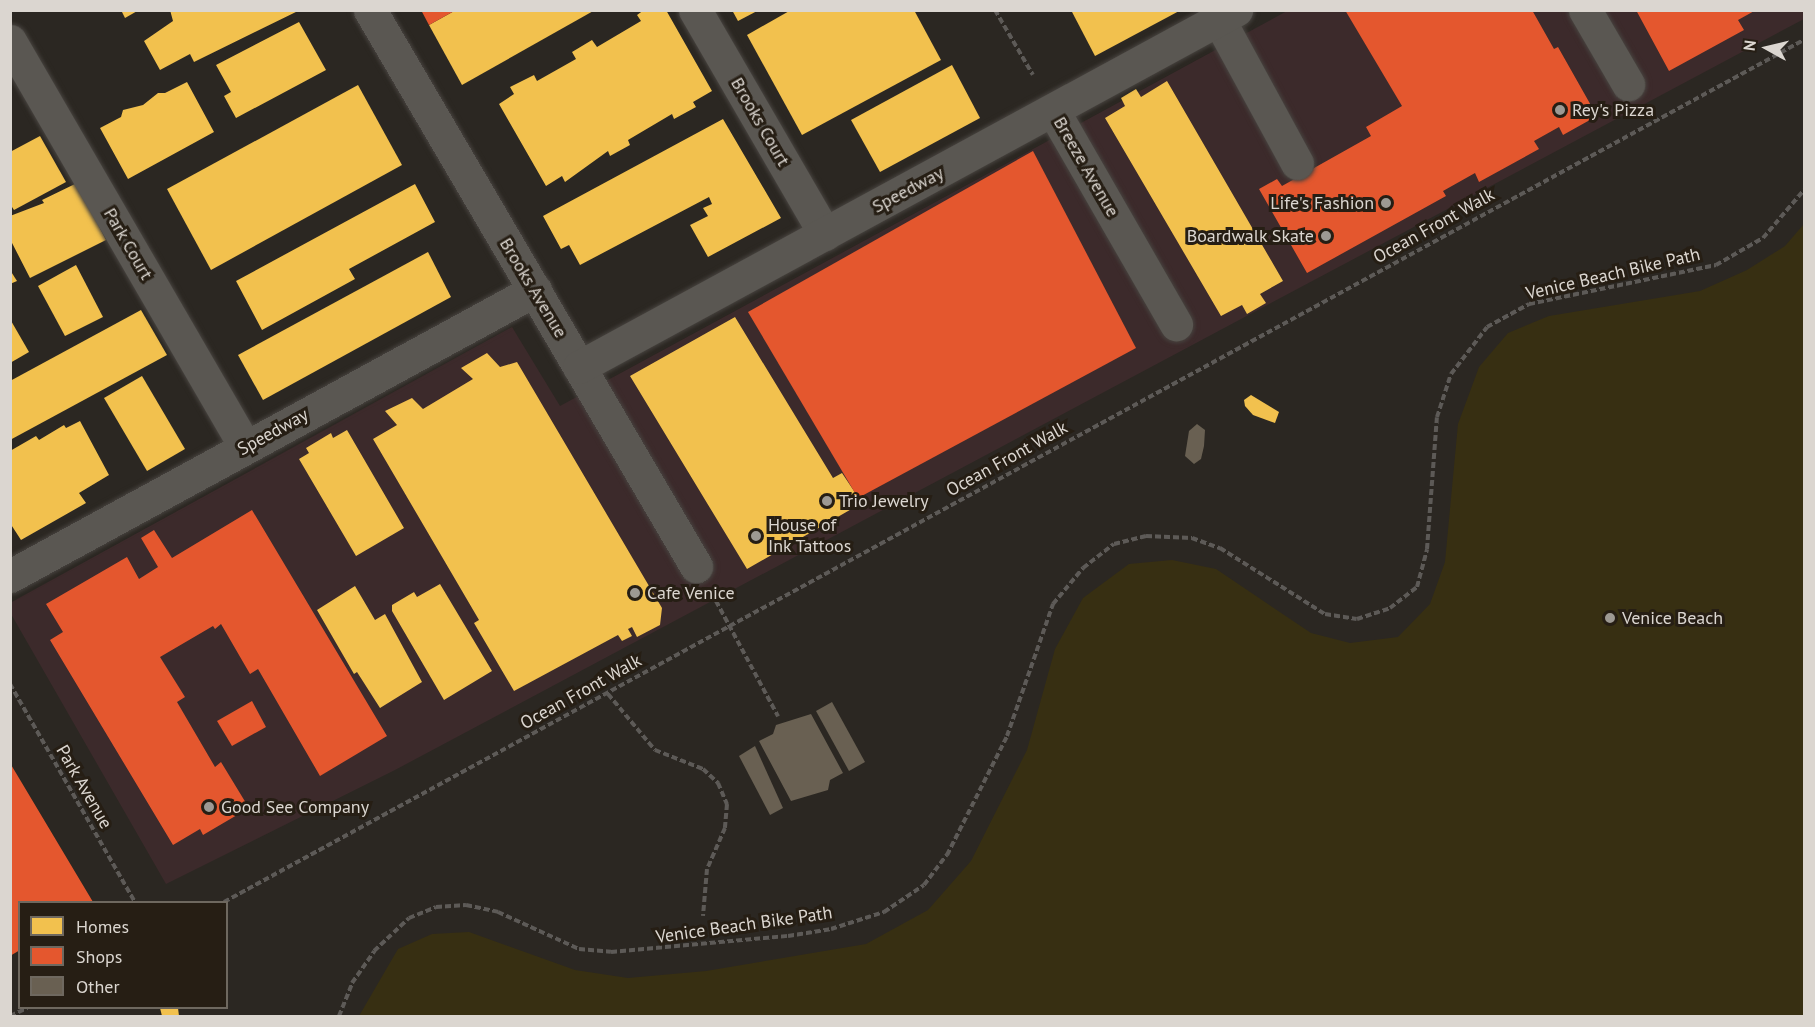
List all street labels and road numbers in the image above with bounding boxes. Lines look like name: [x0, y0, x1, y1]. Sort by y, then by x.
street label: Brooks Court: [726, 74, 794, 170]
street label: Breeze Avenue: [1049, 113, 1123, 221]
street label: Speedway: [869, 162, 947, 218]
street label: Ocean Front Walk: [1369, 184, 1499, 268]
street label: Park Court: [99, 204, 157, 284]
street label: Brooks Avenue: [495, 234, 571, 342]
street label: Venice Beach Bike Path: [1524, 243, 1702, 305]
street label: Speedway: [234, 404, 312, 460]
street label: Ocean Front Walk: [942, 417, 1072, 501]
street label: Ocean Front Walk: [516, 650, 646, 734]
street label: Park Avenue: [51, 741, 117, 833]
street label: Venice Beach Bike Path: [654, 902, 834, 948]

